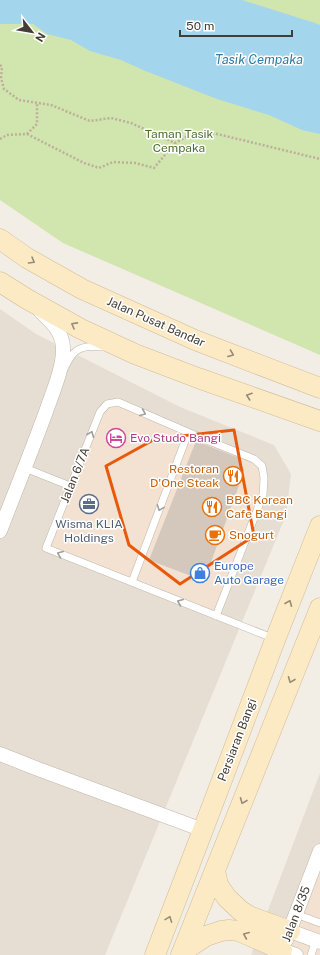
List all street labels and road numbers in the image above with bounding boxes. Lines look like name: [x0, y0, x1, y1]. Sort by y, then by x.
street label: Jalan Pusat Bandar: [105, 294, 208, 350]
street label: Jalan 6/7A: [58, 445, 93, 505]
street label: Persiaran Bangi: [215, 697, 259, 783]
street label: Jalan 8/35: [279, 884, 313, 944]

